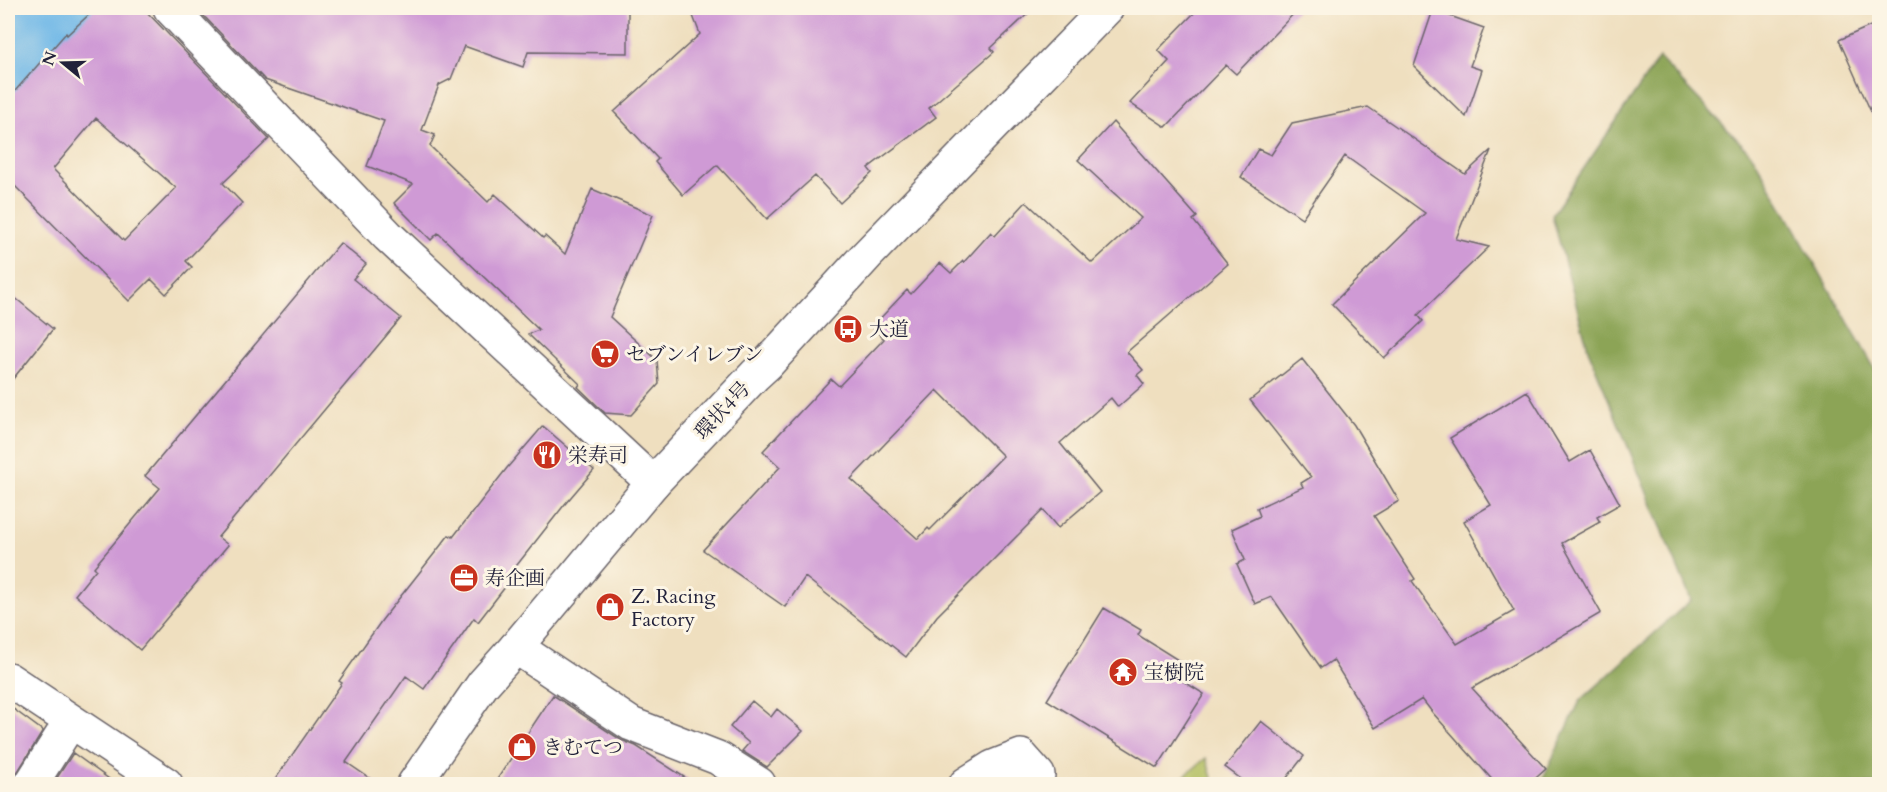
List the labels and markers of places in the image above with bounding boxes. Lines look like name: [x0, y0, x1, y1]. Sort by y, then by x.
bus stop icon: 大道: [832, 313, 864, 345]
place label: 大道: [869, 316, 909, 343]
supermarket icon: セブンイレブン: [589, 338, 621, 370]
place label: セブンイレブン: [626, 341, 763, 368]
restaurant icon: 栄寿司: [531, 439, 563, 471]
place label: 栄寿司: [568, 442, 628, 469]
office icon: 寿企画: [448, 562, 480, 594]
place label: 寿企画: [485, 565, 545, 592]
place label: Z. Racing Factory: [631, 583, 716, 633]
shop icon: Z. Racing Factory: [594, 591, 626, 623]
temple icon: 宝樹院: [1107, 656, 1139, 688]
place label: 宝樹院: [1144, 659, 1204, 686]
shop icon: きむてつ: [506, 731, 538, 763]
place label: きむてつ: [543, 734, 623, 761]

